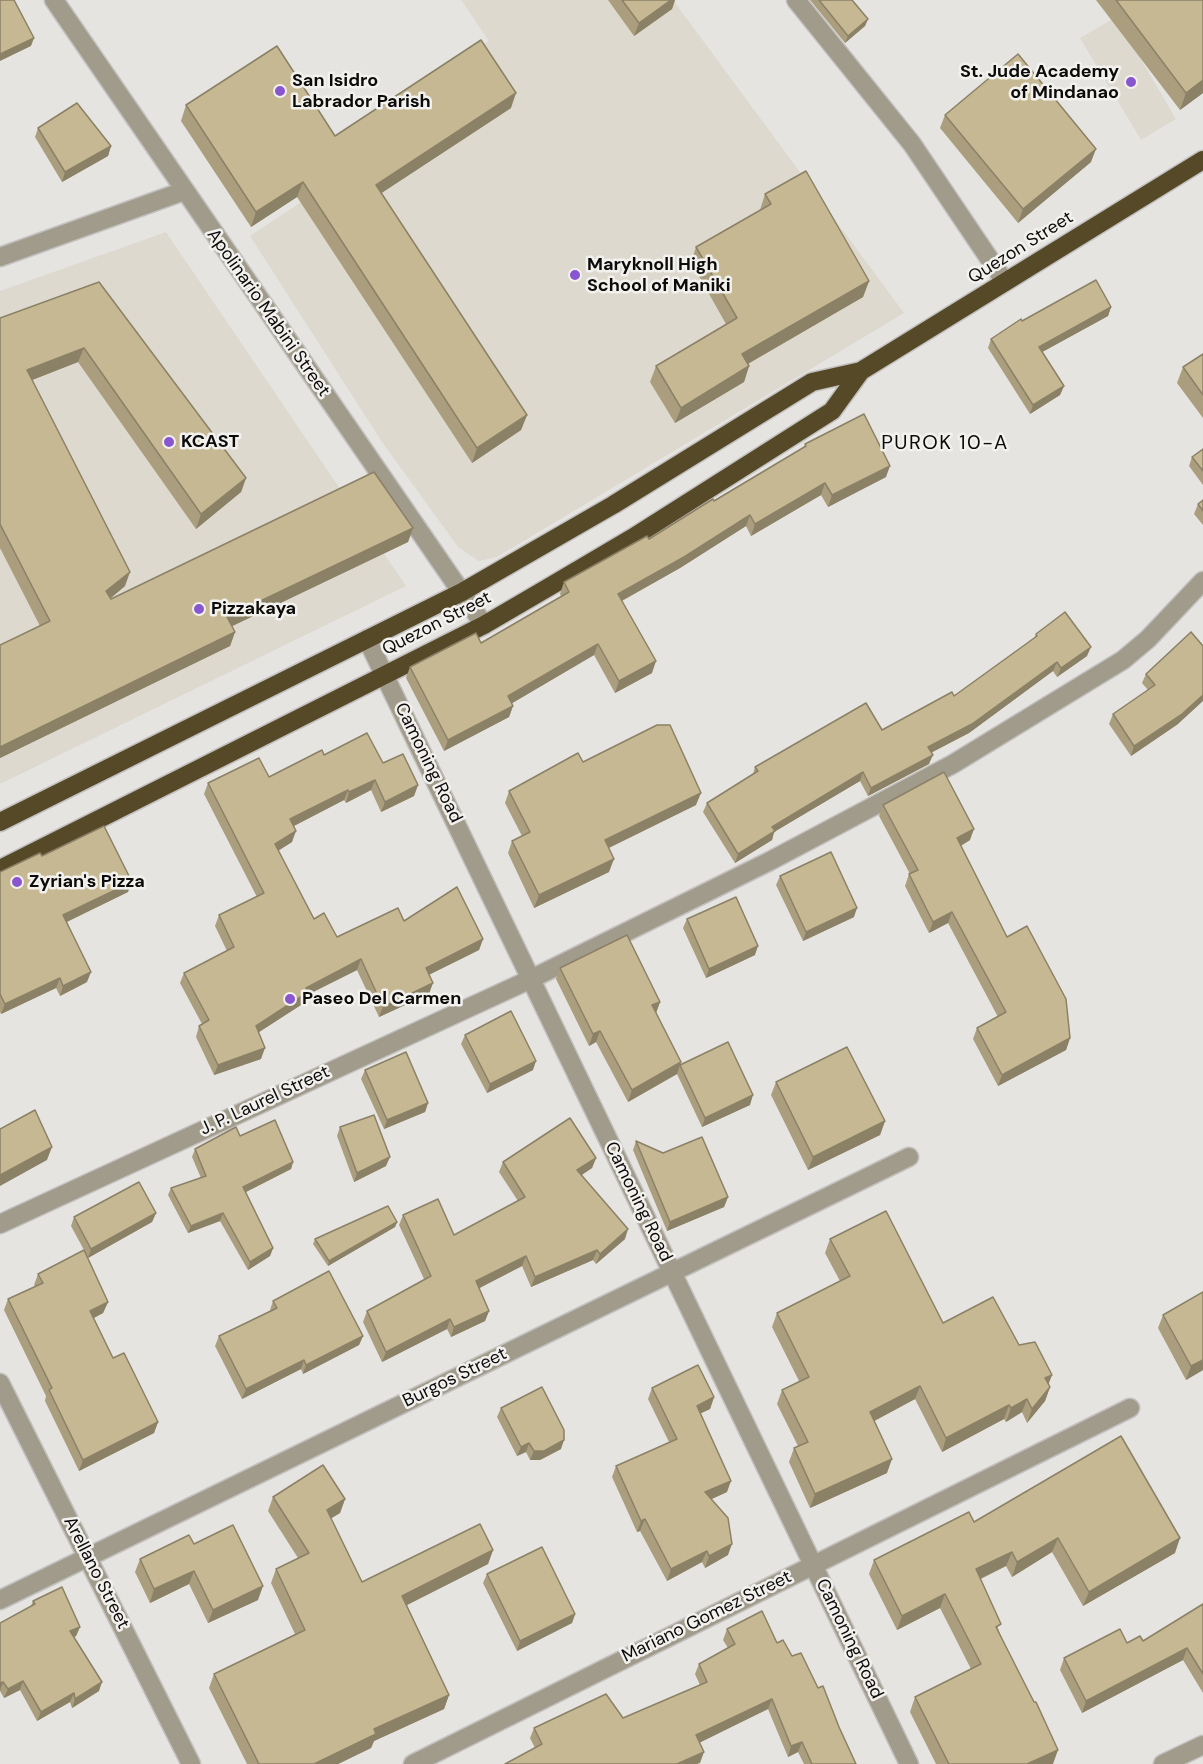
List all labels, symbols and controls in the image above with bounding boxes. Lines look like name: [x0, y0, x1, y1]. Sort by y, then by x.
place label: St. Jude Academy of Mindanao: [960, 61, 1119, 104]
place label: San Isidro Labrador Parish: [292, 70, 431, 112]
marker: St. Jude Academy of Mindanao: [1124, 75, 1138, 89]
marker: San Isidro Labrador Parish: [273, 84, 287, 98]
street label: Quezon Street: [965, 207, 1077, 289]
street label: Apolinario Mabini Street: [202, 225, 334, 401]
place label: Maryknoll High School of Maniki: [587, 254, 731, 296]
marker: Maryknoll High School of Maniki: [568, 268, 582, 282]
place label: KCAST: [181, 431, 239, 453]
district label: PUROK 10-A: [881, 432, 1009, 456]
marker: KCAST: [162, 435, 176, 449]
street label: Quezon Street: [379, 587, 495, 661]
place label: Pizzakaya: [211, 598, 296, 620]
marker: Pizzakaya: [192, 602, 206, 616]
street label: Camoning Road: [390, 699, 466, 827]
place label: Zyrian's Pizza: [29, 871, 145, 893]
marker: Zyrian's Pizza: [10, 875, 24, 889]
place label: Paseo Del Carmen: [302, 988, 461, 1010]
marker: Paseo Del Carmen: [283, 992, 297, 1006]
street label: J. P. Laurel Street: [197, 1062, 333, 1140]
street label: Camoning Road: [600, 1138, 676, 1266]
street label: Burgos Street: [400, 1344, 510, 1412]
street label: Arellano Street: [58, 1513, 134, 1633]
street label: Mariano Gomez Street: [619, 1566, 795, 1668]
street label: Camoning Road: [811, 1575, 887, 1703]

